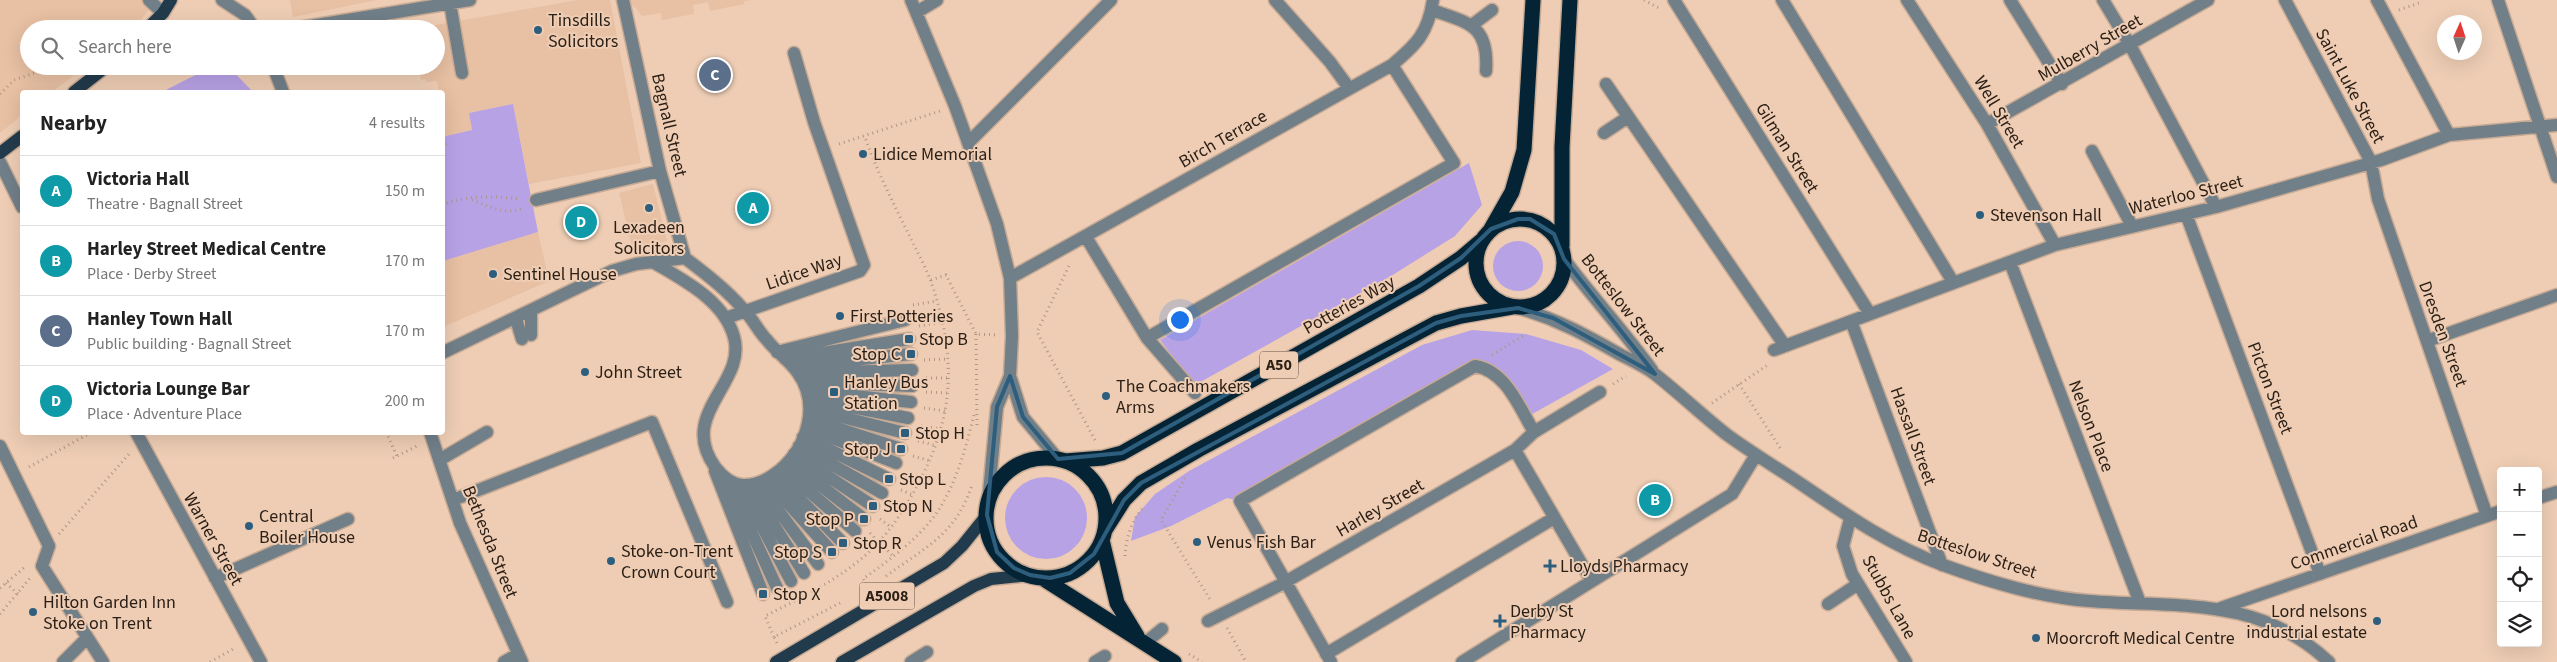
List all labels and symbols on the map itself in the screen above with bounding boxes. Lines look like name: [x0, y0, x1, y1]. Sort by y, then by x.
place label: Tinsdills Solicitors: [548, 8, 618, 54]
street label: Mulberry Street: [2033, 8, 2147, 88]
north arrow: [2437, 15, 2482, 60]
marker: Tinsdills Solicitors: [532, 24, 544, 36]
street label: Saint Luke Street: [2309, 24, 2391, 148]
pin: C: [699, 56, 731, 94]
street label: Bagnall Street: [645, 71, 693, 179]
street label: Well Street: [1967, 71, 2031, 153]
street label: Gilman Street: [1749, 98, 1825, 198]
street label: Birch Terrace: [1174, 104, 1272, 174]
place label: Lidice Memorial: [873, 142, 992, 167]
marker: Lidice Memorial: [857, 148, 869, 160]
street label: Waterloo Street: [2126, 169, 2246, 221]
pin: A: [737, 189, 769, 227]
marker: Lexadeen Solicitors: [643, 202, 655, 214]
pin: D: [565, 203, 597, 241]
place label: Stevenson Hall: [1990, 203, 2102, 228]
marker: Stevenson Hall: [1974, 209, 1986, 221]
place label: Lexadeen Solicitors: [613, 215, 685, 261]
street label: Lidice Way: [762, 247, 846, 297]
street label: Botteslow Street: [1575, 248, 1671, 362]
place label: Sentinel House: [503, 262, 617, 287]
marker: Sentinel House: [487, 268, 499, 280]
street label: Potteries Way: [1298, 269, 1400, 341]
street label: Dresden Street: [2412, 278, 2474, 390]
place label: First Potteries: [850, 304, 953, 329]
your location: [1167, 307, 1193, 333]
marker: First Potteries: [834, 310, 846, 322]
place label: Stop B: [919, 327, 968, 352]
marker: Stop B: [903, 333, 915, 345]
street label: Picton Street: [2241, 338, 2299, 438]
place label: Stop C: [852, 342, 901, 367]
marker: Stop C: [905, 348, 917, 360]
road number: A50: [1260, 352, 1298, 378]
place label: John Street: [595, 360, 682, 385]
marker: John Street: [579, 366, 591, 378]
place label: Hanley Bus Station: [844, 370, 928, 416]
place label: The Coachmakers Arms: [1116, 374, 1250, 420]
street label: Nelson Place: [2062, 376, 2120, 476]
street label: Hassall Street: [1884, 383, 1942, 489]
marker: Hanley Bus Station: [828, 386, 840, 398]
marker: The Coachmakers Arms: [1100, 390, 1112, 402]
place label: Stop H: [915, 421, 965, 446]
marker: Stop H: [899, 427, 911, 439]
place label: Stop J: [844, 437, 891, 462]
marker: Stop J: [895, 443, 907, 455]
place label: Stop L: [899, 467, 946, 492]
marker: Stop L: [883, 473, 895, 485]
street label: Harley Street: [1331, 473, 1429, 543]
pin: B: [1639, 481, 1671, 519]
street label: Bethesda Street: [456, 482, 524, 602]
street label: Warner Street: [177, 488, 249, 590]
place label: Stop N: [883, 494, 933, 519]
marker: Stop N: [867, 500, 879, 512]
place label: Central Boiler House: [259, 504, 355, 550]
place label: Stop P: [805, 507, 854, 532]
street label: Commercial Road: [2287, 509, 2421, 577]
marker: Stop P: [858, 513, 870, 525]
marker: Central Boiler House: [243, 520, 255, 532]
street label: Botteslow Street: [1914, 523, 2040, 585]
place label: Venus Fish Bar: [1207, 530, 1317, 555]
place label: Stop R: [853, 531, 902, 556]
marker: Venus Fish Bar: [1191, 536, 1203, 548]
marker: Stop R: [837, 537, 849, 549]
place label: Stoke-on-Trent Crown Court: [621, 539, 733, 585]
place label: Stop S: [774, 540, 822, 565]
marker: Stop S: [826, 546, 838, 558]
street label: Stubbs Lane: [1856, 550, 1922, 644]
place label: Lloyds Pharmacy: [1560, 554, 1689, 579]
marker: Stoke-on-Trent Crown Court: [605, 555, 617, 567]
marker: Lloyds Pharmacy: [1544, 560, 1556, 572]
place label: Stop X: [773, 582, 821, 607]
road number: A5008: [860, 582, 914, 610]
marker: Stop X: [757, 588, 769, 600]
place label: Hilton Garden Inn Stoke on Trent: [43, 590, 176, 636]
place label: Derby St Pharmacy: [1510, 599, 1587, 645]
place label: Lord nelsons industrial estate: [2246, 599, 2367, 645]
marker: Hilton Garden Inn Stoke on Trent: [27, 606, 39, 618]
marker: Derby St Pharmacy: [1494, 615, 1506, 627]
marker: Lord nelsons industrial estate: [2371, 615, 2383, 627]
place label: Moorcroft Medical Centre: [2046, 626, 2235, 651]
marker: Moorcroft Medical Centre: [2030, 632, 2042, 644]

